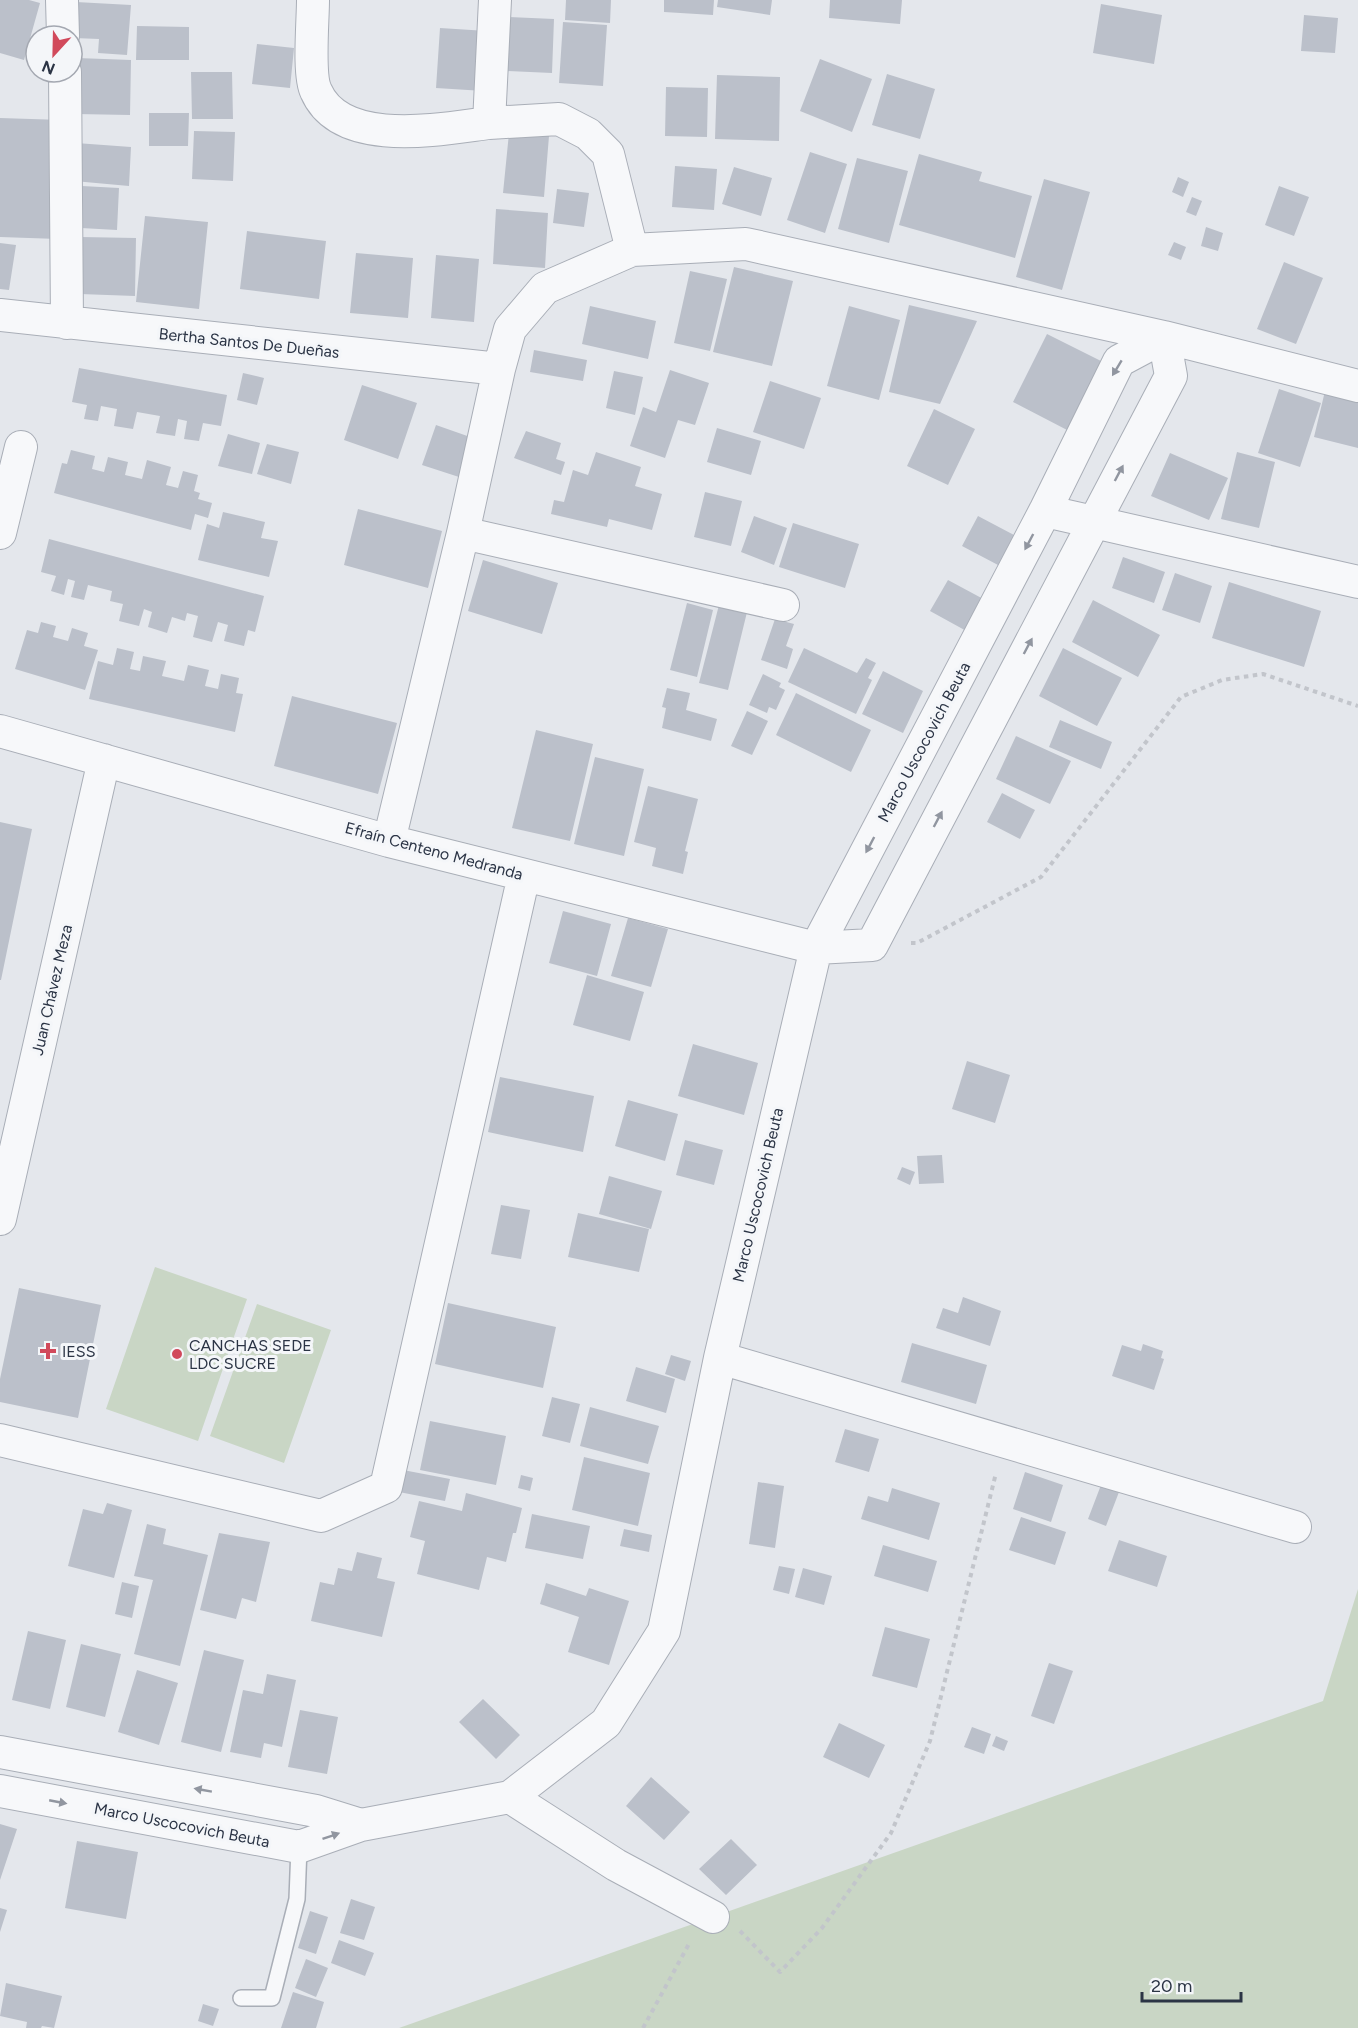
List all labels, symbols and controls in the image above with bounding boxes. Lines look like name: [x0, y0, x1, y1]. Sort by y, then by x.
north arrow: [24, 24, 84, 84]
text: N: [39, 56, 58, 79]
street label: Bertha Santos De Dueñas: [158, 324, 340, 362]
one-way arrow: [1111, 360, 1122, 377]
one-way arrow: [1114, 465, 1124, 482]
one-way arrow: [1024, 534, 1034, 551]
one-way arrow: [1023, 637, 1033, 654]
street label: Marco Uscocovich Beuta: [874, 659, 974, 825]
one-way arrow: [933, 810, 943, 827]
street label: Efraín Centeno Medranda: [343, 818, 525, 884]
one-way arrow: [866, 836, 876, 854]
street label: Juan Chávez Meza: [28, 923, 76, 1057]
street label: Marco Uscocovich Beuta: [729, 1106, 787, 1284]
place label: CANCHAS SEDE LDC SUCRE: [189, 1336, 312, 1373]
marker: IESS: [39, 1342, 57, 1360]
place label: IESS: [62, 1342, 96, 1361]
marker: CANCHAS SEDE LDC SUCRE: [170, 1347, 184, 1361]
one-way arrow: [193, 1785, 212, 1794]
one-way arrow: [48, 1798, 67, 1807]
street label: Marco Uscocovich Beuta: [93, 1799, 271, 1851]
one-way arrow: [322, 1830, 340, 1840]
scale bar: [1142, 1965, 1241, 2003]
text: 20 m: [1151, 1975, 1192, 1997]

